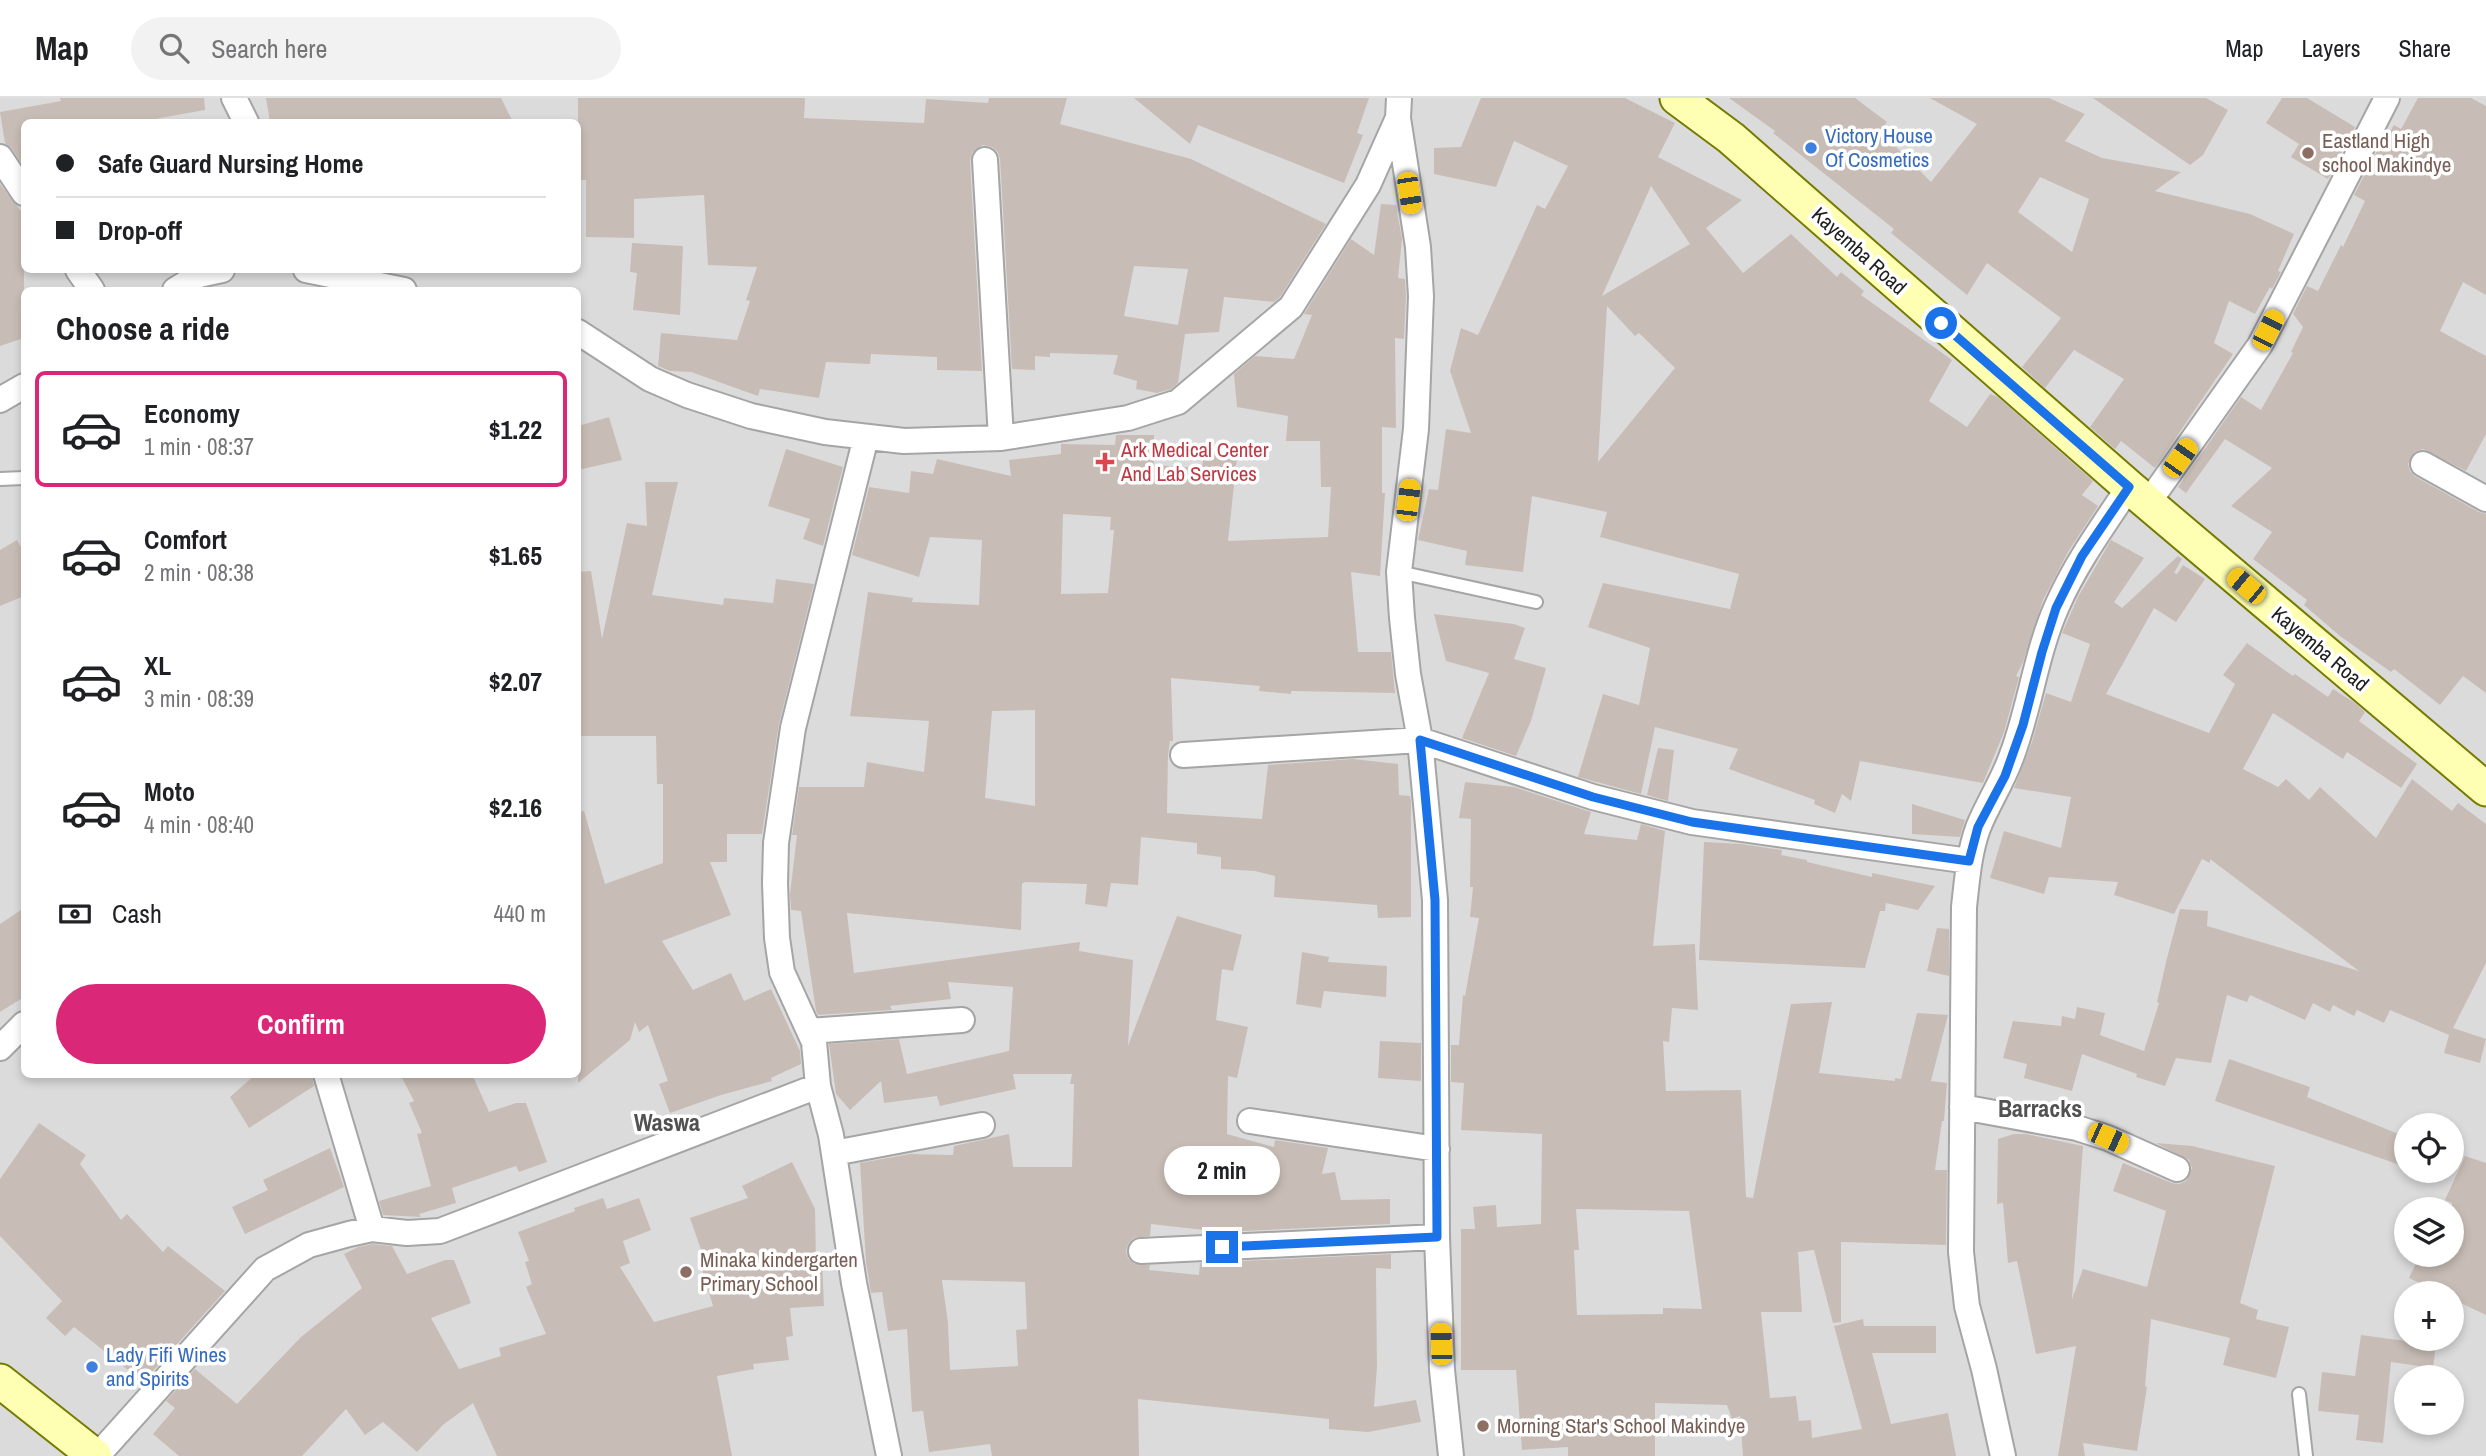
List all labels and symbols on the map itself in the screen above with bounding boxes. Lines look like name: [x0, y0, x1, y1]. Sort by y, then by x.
place label: Victory House Of Cosmetics: [1825, 121, 1933, 174]
place label: Eastland High school Makindye: [2322, 126, 2451, 179]
marker: Victory House Of Cosmetics: [1803, 140, 1819, 156]
marker: Eastland High school Makindye: [2300, 145, 2316, 161]
car: [1396, 171, 1423, 215]
street label: Kayemba Road: [1806, 200, 1913, 301]
route start: [1925, 307, 1957, 339]
car: [2250, 307, 2287, 353]
place label: Ark Medical Center And Lab Services: [1120, 435, 1269, 488]
car: [2160, 435, 2201, 481]
marker: Ark Medical Center And Lab Services: [1095, 452, 1115, 472]
car: [1396, 478, 1421, 522]
car: [2224, 564, 2269, 608]
street label: Kayemba Road: [2266, 599, 2375, 698]
district label: Barracks: [1998, 1092, 2082, 1124]
district label: Waswa: [634, 1106, 700, 1138]
car: [2085, 1120, 2132, 1156]
callout: 2 min: [1164, 1146, 1280, 1194]
route end: [1206, 1231, 1238, 1263]
place label: Minaka kindergarten Primary School: [700, 1245, 858, 1298]
marker: Minaka kindergarten Primary School: [678, 1264, 694, 1280]
car: [1430, 1323, 1453, 1365]
place label: Lady Fifi Wines and Spirits: [106, 1340, 227, 1393]
marker: Lady Fifi Wines and Spirits: [84, 1359, 100, 1375]
place label: Morning Star's School Makindye: [1497, 1411, 1745, 1440]
marker: Morning Star's School Makindye: [1475, 1418, 1491, 1434]

